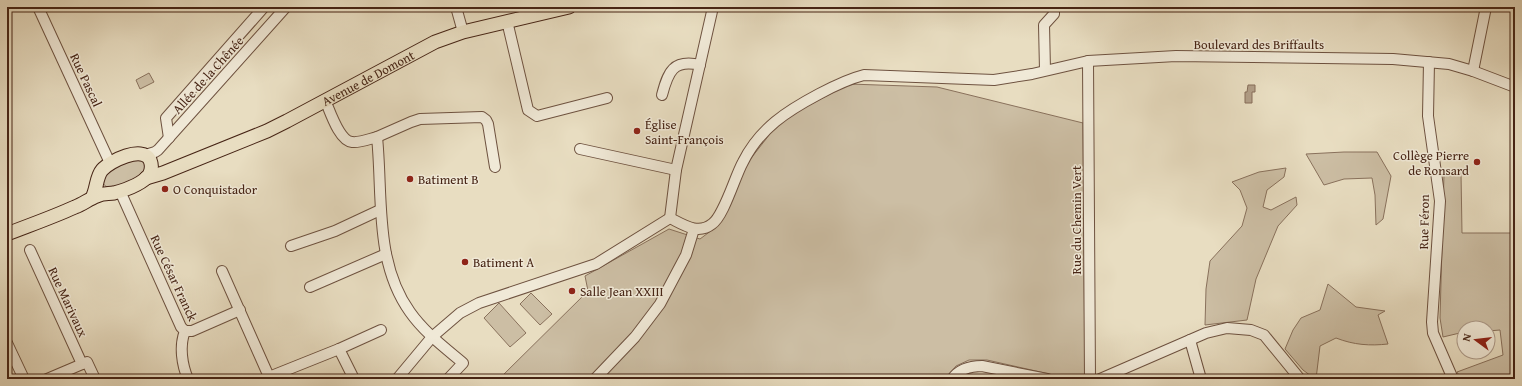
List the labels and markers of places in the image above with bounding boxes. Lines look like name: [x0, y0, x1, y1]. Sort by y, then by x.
place label: Église Saint-François: [645, 115, 724, 149]
marker: Église Saint-François: [632, 126, 642, 136]
place label: Collège Pierre de Ronsard: [1393, 146, 1469, 180]
marker: Collège Pierre de Ronsard: [1472, 157, 1482, 167]
place label: Batiment B: [418, 170, 479, 189]
marker: Batiment B: [405, 174, 415, 184]
place label: O Conquistador: [173, 180, 258, 199]
marker: O Conquistador: [160, 184, 170, 194]
place label: Batiment A: [473, 253, 534, 272]
marker: Batiment A: [460, 257, 470, 267]
place label: Salle Jean XXIII: [580, 282, 663, 301]
marker: Salle Jean XXIII: [567, 286, 577, 296]

